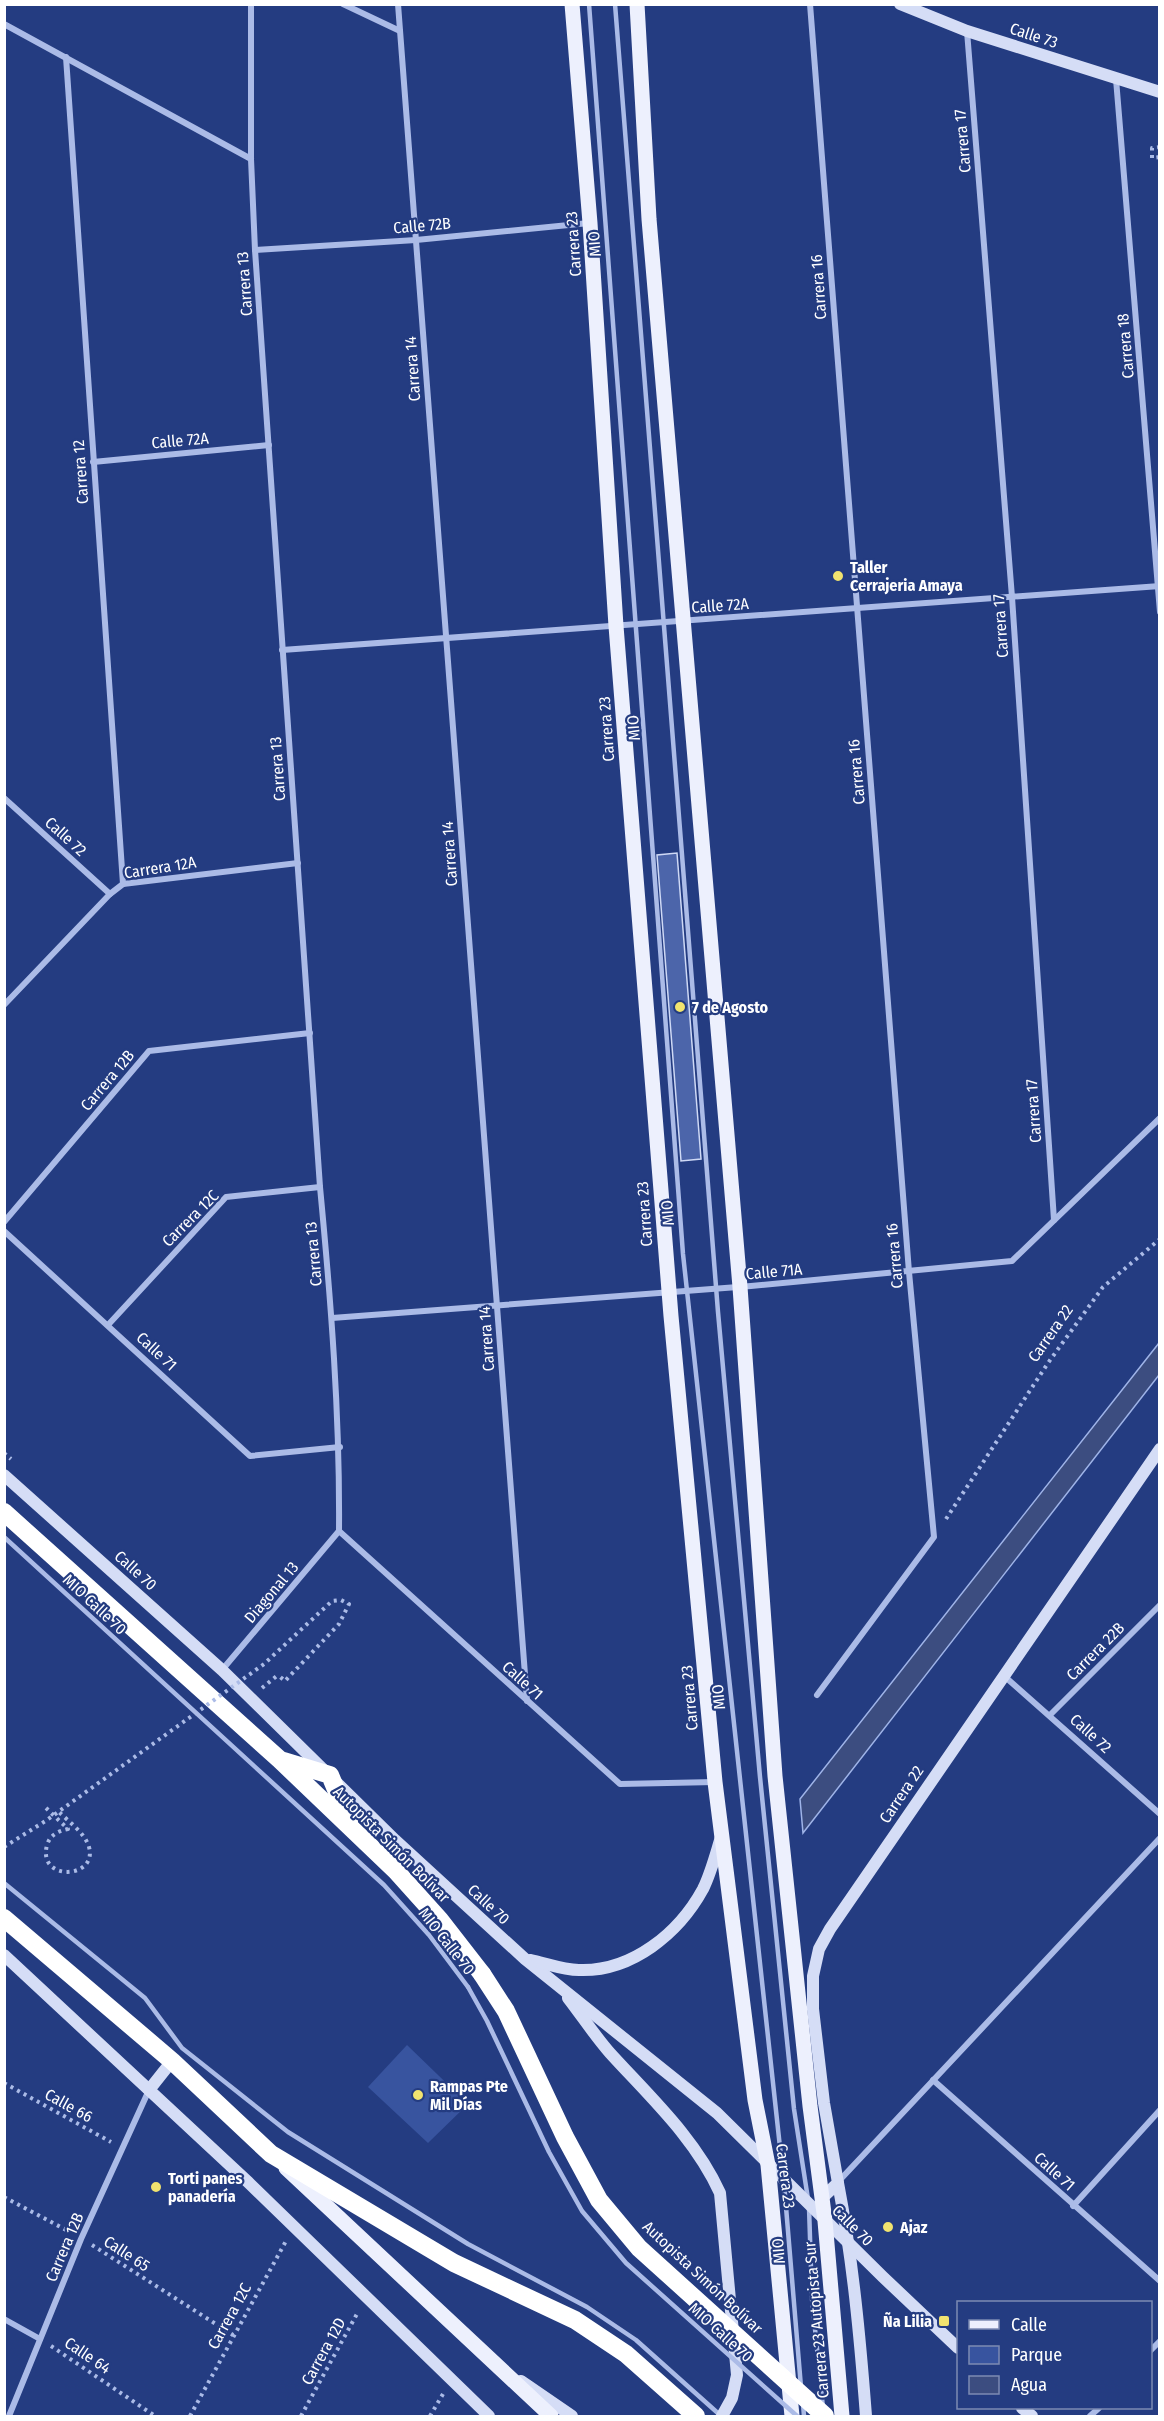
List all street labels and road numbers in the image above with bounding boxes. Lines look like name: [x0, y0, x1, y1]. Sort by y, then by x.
street label: Calle 73: [1007, 19, 1060, 52]
street label: Carrera 17: [950, 108, 975, 174]
street label: Carrera 23: [562, 211, 585, 277]
street label: Calle 72B: [392, 213, 452, 237]
street label: MIO: [584, 230, 605, 258]
street label: Carrera 13: [233, 251, 256, 317]
street label: Carrera 16: [807, 254, 830, 320]
street label: Carrera 18: [1113, 313, 1138, 379]
street label: Carrera 14: [401, 336, 424, 402]
street label: Calle 72A: [151, 428, 210, 452]
street label: Carrera 12: [69, 439, 92, 505]
street label: Carrera 17: [989, 593, 1012, 658]
street label: Calle 72A: [691, 594, 750, 617]
street label: Carrera 23: [595, 696, 618, 762]
street label: MIO: [623, 715, 644, 741]
street label: Carrera 13: [266, 736, 289, 802]
street label: Carrera 16: [844, 739, 869, 805]
street label: Calle 72: [41, 813, 90, 860]
street label: Carrera 14: [438, 821, 461, 887]
street label: Carrera 12A: [123, 852, 198, 883]
street label: Carrera 12B: [77, 1046, 138, 1114]
street label: Carrera 17: [1022, 1078, 1045, 1143]
street label: Carrera 23: [633, 1181, 656, 1247]
street label: Carrera 12C: [158, 1186, 223, 1251]
street label: MIO: [657, 1200, 678, 1226]
street label: Carrera 13: [301, 1221, 326, 1287]
street label: Carrera 16: [882, 1223, 907, 1289]
street label: Calle 71A: [745, 1260, 804, 1283]
street label: Carrera 22: [1024, 1301, 1077, 1365]
street label: Carrera 14: [475, 1306, 498, 1372]
street label: Calle 71: [133, 1328, 181, 1375]
street label: Calle 70: [111, 1546, 161, 1594]
street label: Diagonal 13: [240, 1558, 303, 1627]
street label: MIO Calle 70: [59, 1570, 130, 1638]
street label: Carrera 22B: [1062, 1618, 1128, 1684]
street label: Calle 71: [498, 1657, 547, 1704]
street label: Carrera 23: [677, 1665, 702, 1731]
street label: MIO: [708, 1683, 729, 1711]
street label: Calle 72: [1066, 1710, 1115, 1757]
street label: Carrera 22: [875, 1762, 928, 1827]
street label: Autopista Simón Bolívar: [329, 1782, 454, 1907]
street label: Calle 70: [464, 1880, 514, 1928]
street label: MIO Calle 70: [415, 1904, 479, 1979]
street label: Calle 66: [42, 2085, 96, 2126]
street label: Carrera 23: [772, 2142, 799, 2210]
street label: Calle 71: [1030, 2148, 1079, 2195]
street label: Calle 70: [828, 2201, 877, 2250]
street label: Carrera 12B: [41, 2210, 88, 2285]
street label: Autopista Simón Bolívar: [639, 2217, 767, 2338]
street label: Calle 65: [100, 2232, 153, 2275]
street label: MIO: [768, 2237, 789, 2265]
street label: Carrera 23 Autopista Sur: [800, 2240, 833, 2399]
street label: Carrera 12C: [204, 2280, 255, 2353]
street label: MIO Calle 70: [685, 2299, 757, 2366]
street label: Carrera 12D: [297, 2314, 350, 2388]
street label: Calle 64: [61, 2333, 115, 2378]

